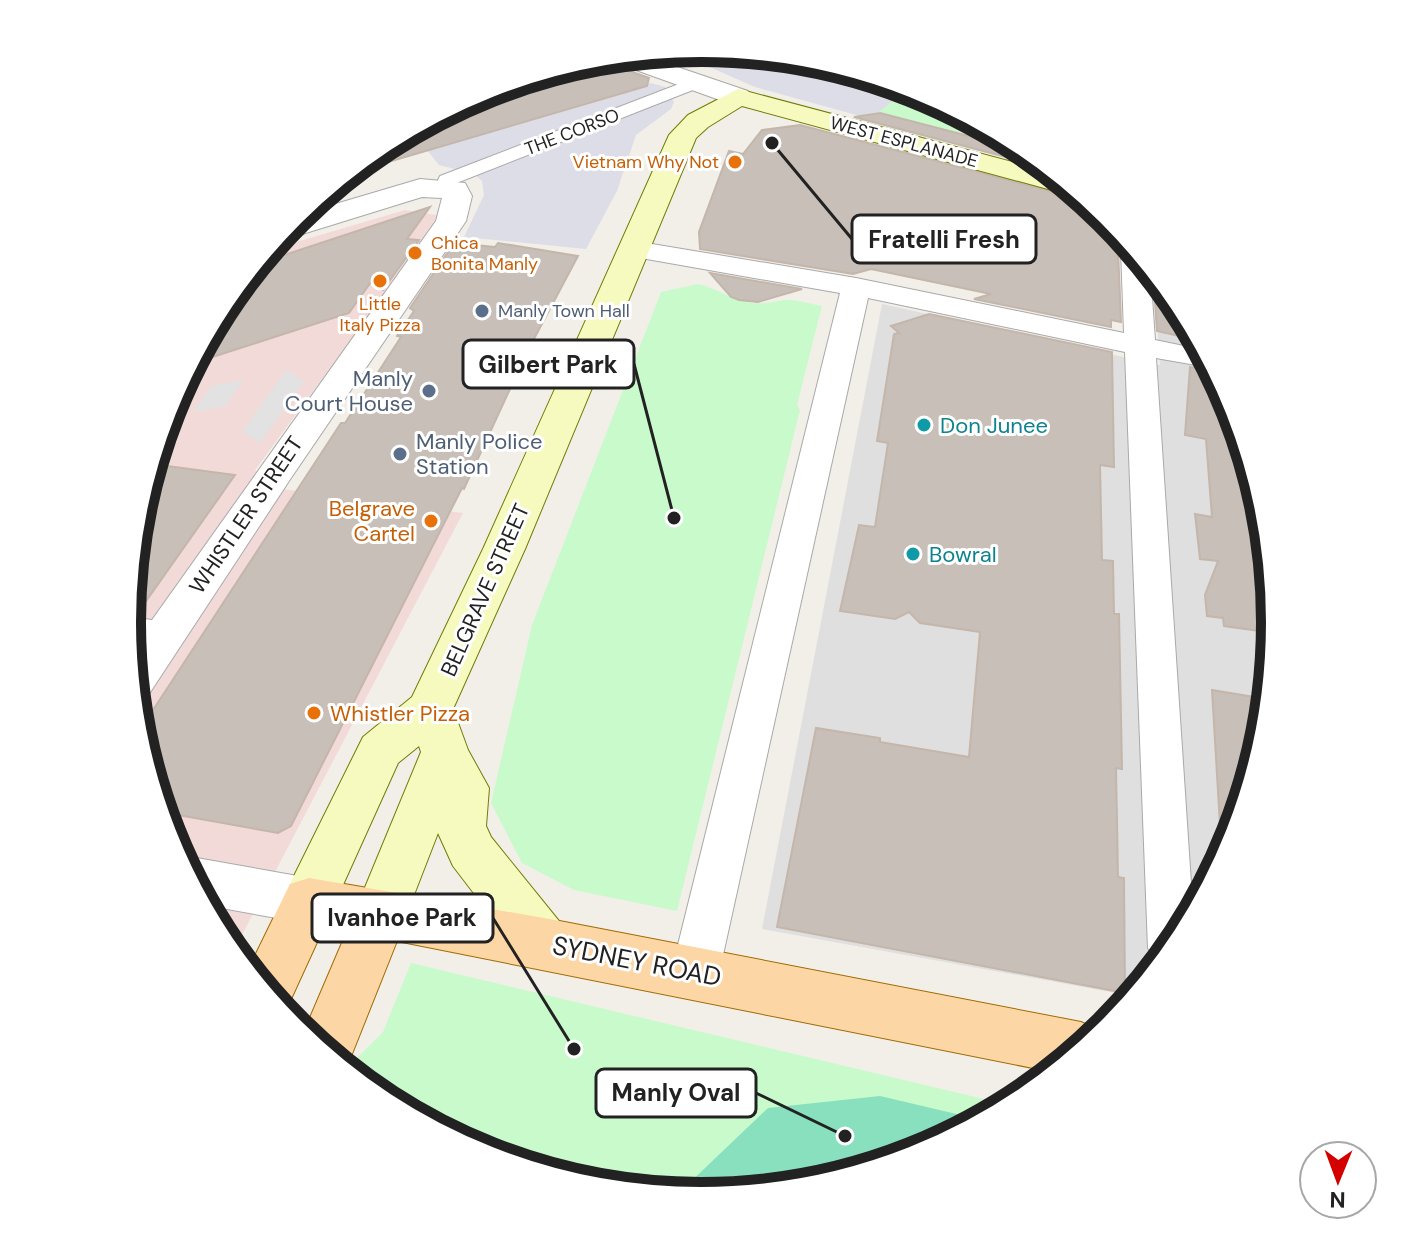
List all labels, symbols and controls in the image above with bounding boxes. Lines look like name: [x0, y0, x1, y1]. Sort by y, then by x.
street label: THE CORSO: [521, 103, 623, 161]
street label: WEST ESPLANADE: [827, 111, 981, 173]
place label: Vietnam Why Not: [573, 150, 719, 174]
marker: Vietnam Why Not: [726, 153, 744, 171]
callout: Fratelli Fresh: [852, 215, 1036, 263]
text: Fratelli Fresh: [868, 224, 1020, 255]
place label: Chica Bonita Manly: [431, 231, 538, 276]
marker: Chica Bonita Manly: [406, 244, 424, 262]
marker: Little Italy Pizza: [371, 272, 389, 290]
place label: Little Italy Pizza: [340, 292, 420, 337]
place label: Manly Town Hall: [498, 299, 630, 323]
marker: Manly Town Hall: [473, 302, 491, 320]
callout: Gilbert Park: [463, 340, 634, 388]
text: Gilbert Park: [478, 349, 618, 380]
place label: Manly Court House: [285, 364, 413, 418]
marker: Manly Court House: [420, 382, 438, 400]
place label: Don Junee: [940, 411, 1048, 440]
marker: Don Junee: [915, 416, 933, 434]
place label: Manly Police Station: [416, 427, 543, 481]
street label: WHISTLER STREET: [183, 431, 309, 599]
marker: Manly Police Station: [391, 445, 409, 463]
place label: Belgrave Cartel: [329, 494, 415, 548]
street label: BELGRAVE STREET: [434, 499, 536, 681]
marker: Belgrave Cartel: [422, 512, 440, 530]
place label: Bowral: [929, 540, 997, 569]
marker: Bowral: [904, 545, 922, 563]
place label: Whistler Pizza: [330, 699, 470, 728]
marker: Whistler Pizza: [305, 704, 323, 722]
callout: Ivanhoe Park: [312, 894, 493, 942]
text: Ivanhoe Park: [327, 902, 477, 933]
street label: SYDNEY ROAD: [550, 928, 724, 994]
callout: Manly Oval: [596, 1069, 756, 1117]
text: Manly Oval: [612, 1077, 740, 1108]
north arrow: [1298, 1140, 1378, 1220]
text: N: [1329, 1185, 1346, 1214]

